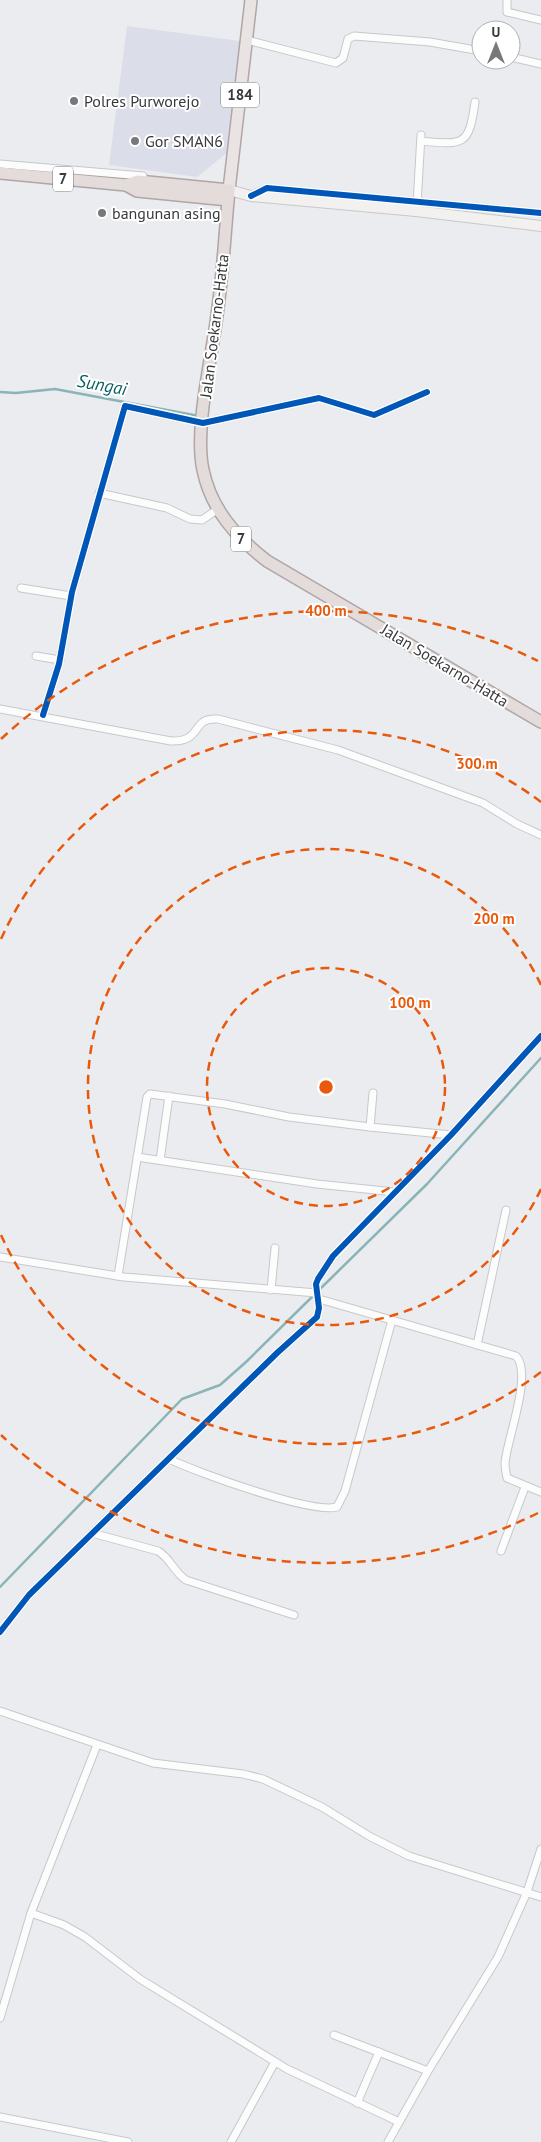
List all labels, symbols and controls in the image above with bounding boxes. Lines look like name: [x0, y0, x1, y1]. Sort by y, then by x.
north arrow: [471, 20, 521, 70]
text: U: [492, 23, 500, 41]
road number: 184: [221, 82, 259, 108]
place label: Polres Purworejo: [84, 91, 199, 111]
marker: Polres Purworejo: [68, 95, 80, 107]
place label: Gor SMAN6: [145, 131, 223, 151]
marker: Gor SMAN6: [129, 135, 141, 147]
road number: 7: [53, 166, 73, 192]
place label: bangunan asing: [112, 203, 221, 223]
marker: bangunan asing: [96, 207, 108, 219]
street label: Jalan Soekarno-Hatta: [195, 253, 233, 400]
water label: Sungai: [75, 369, 130, 400]
road number: 7: [231, 526, 251, 552]
text: 400 m: [305, 601, 347, 620]
street label: Jalan Soekarno-Hatta: [377, 619, 512, 711]
text: 300 m: [456, 754, 498, 773]
text: 200 m: [473, 909, 515, 928]
text: 100 m: [389, 993, 431, 1012]
centre of rings: [317, 1078, 335, 1096]

